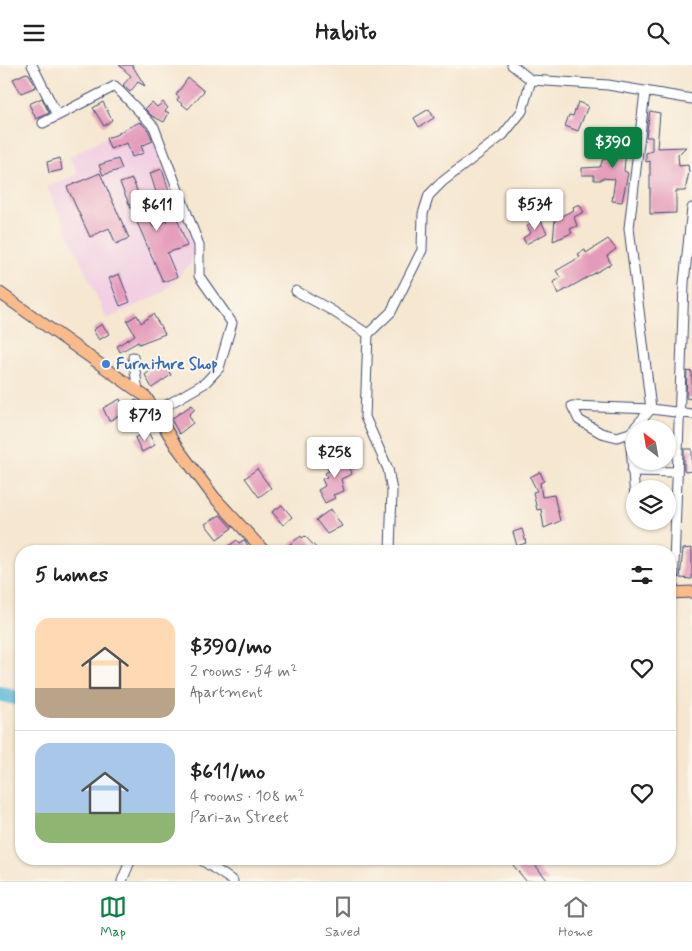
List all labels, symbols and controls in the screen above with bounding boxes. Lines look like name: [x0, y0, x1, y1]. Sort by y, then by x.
icon: menu: [20, 19, 48, 47]
text: Habito: [315, 19, 377, 47]
icon: search: [644, 19, 672, 47]
pin: $390: [583, 127, 643, 169]
text: $390: [595, 132, 631, 153]
pin: $611: [127, 189, 187, 232]
pin: $534: [505, 189, 565, 231]
text: $534: [517, 194, 553, 215]
text: $611: [142, 195, 172, 216]
place label: Furniture Shop: [116, 354, 218, 375]
marker: Furniture Shop: [100, 358, 112, 370]
pin: $713: [115, 399, 175, 442]
text: $713: [129, 405, 161, 426]
north arrow: [626, 420, 676, 470]
map controls: [626, 420, 676, 530]
pin: $258: [305, 437, 365, 479]
text: $258: [318, 442, 352, 463]
button: layers: [626, 480, 676, 530]
text: 5 homes: [35, 561, 108, 589]
icon: filters: [628, 561, 656, 589]
text: $390/mo: [190, 633, 272, 661]
icon: home: [75, 638, 135, 698]
icon: heart: [628, 654, 656, 682]
text: 2 rooms · 54 m²: [190, 661, 297, 682]
text: Apartment: [190, 682, 263, 703]
text: $611/mo: [190, 758, 265, 786]
icon: home: [75, 763, 135, 823]
icon: heart: [628, 779, 656, 807]
text: 4 rooms · 108 m²: [190, 786, 305, 807]
text: Pari-an Street: [190, 807, 289, 828]
tab: Map: [99, 893, 127, 941]
tab: Saved: [325, 893, 360, 941]
tab: Home: [558, 893, 593, 941]

